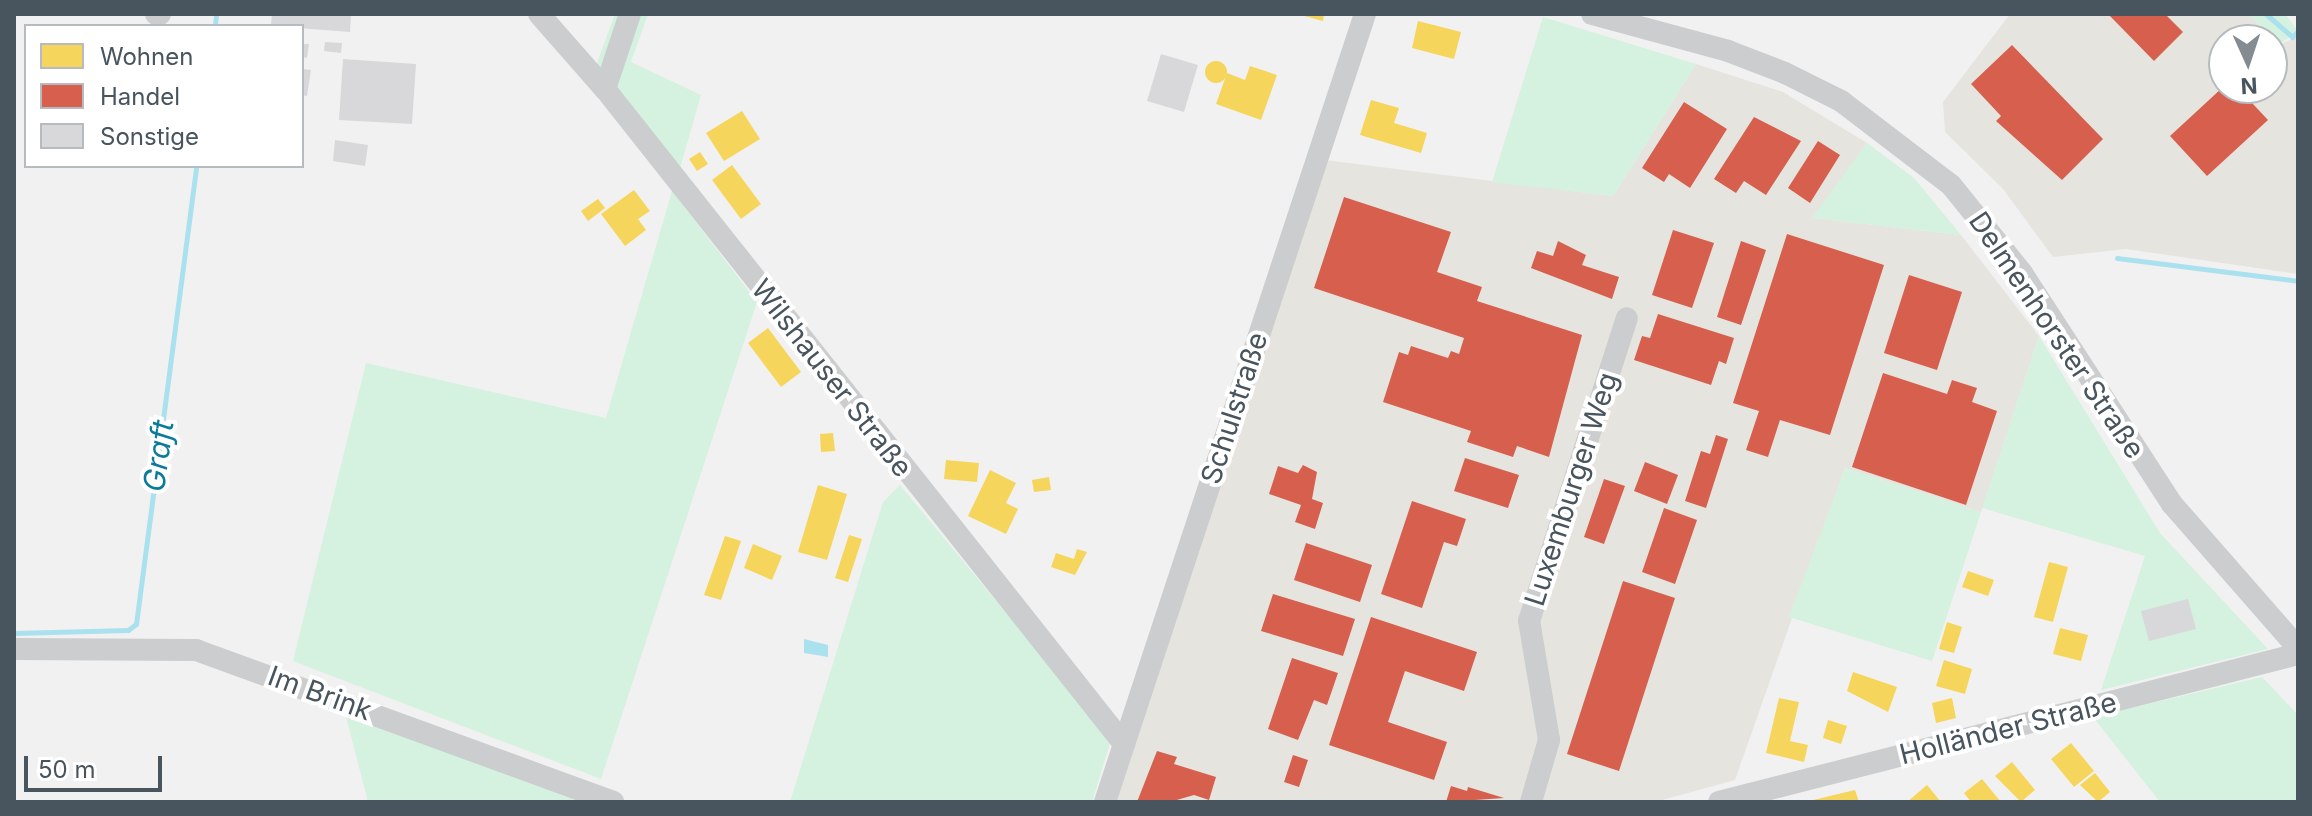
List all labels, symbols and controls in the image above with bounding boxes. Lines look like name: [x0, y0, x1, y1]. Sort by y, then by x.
legend: [24, 24, 304, 168]
north arrow: [2208, 24, 2288, 104]
text: Wohnen: [100, 42, 193, 71]
text: N: [2240, 73, 2258, 99]
text: Handel: [100, 82, 180, 111]
text: Sonstige: [100, 122, 199, 151]
street label: Delmenhorster Straße: [1962, 205, 2152, 465]
street label: Wilshauser Straße: [744, 273, 920, 483]
street label: Schulstraße: [1194, 328, 1274, 488]
street label: Luxemburger Weg: [1517, 368, 1625, 610]
water label: Graft: [135, 418, 181, 494]
street label: Im Brink: [264, 659, 376, 727]
street label: Holländer Straße: [1896, 685, 2120, 771]
scale bar: [28, 740, 166, 790]
text: 50 m: [38, 755, 96, 784]

